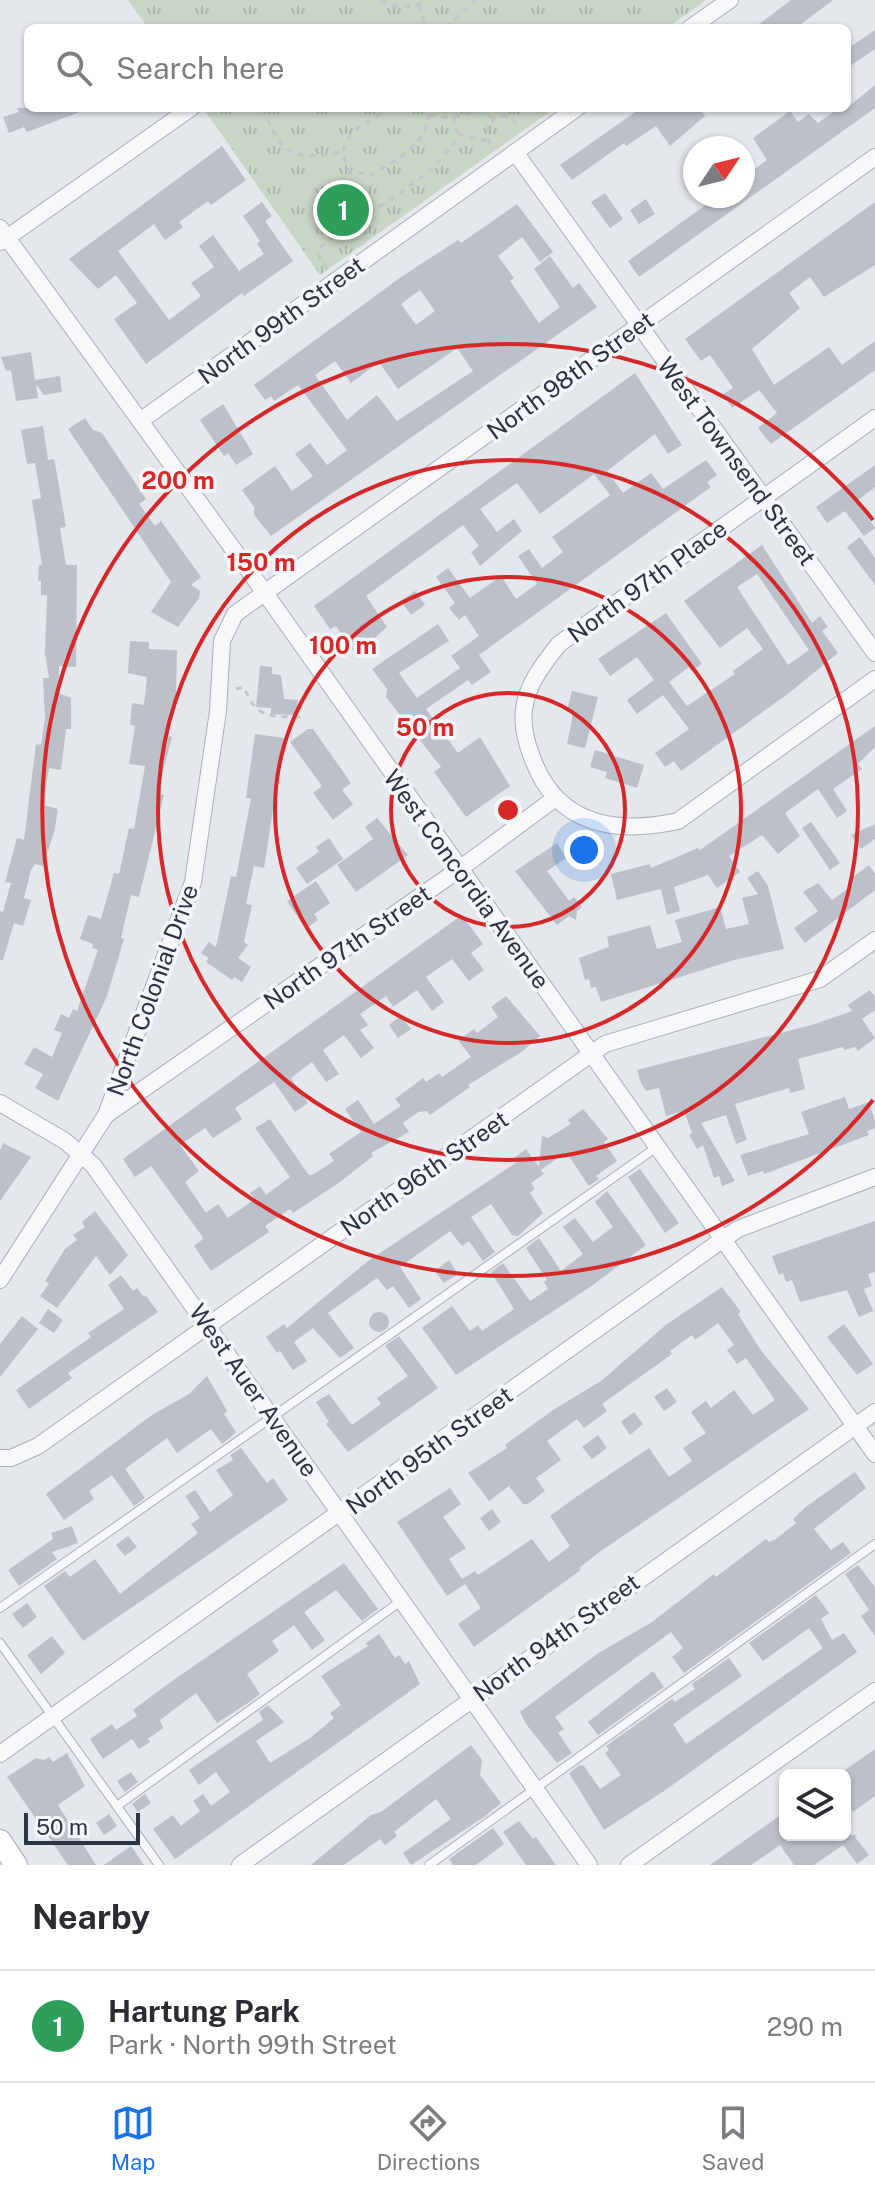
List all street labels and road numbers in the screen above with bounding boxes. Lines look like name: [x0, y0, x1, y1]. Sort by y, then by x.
street label: North 99th Street: [192, 250, 370, 390]
street label: North 98th Street: [481, 305, 659, 445]
street label: West Townsend Street: [652, 351, 822, 571]
street label: North 97th Place: [562, 514, 732, 648]
street label: West Concordia Avenue: [378, 764, 556, 994]
street label: North 97th Street: [258, 879, 436, 1015]
street label: North Colonial Drive: [101, 880, 203, 1100]
street label: North 96th Street: [335, 1105, 513, 1241]
street label: West Auer Avenue: [184, 1298, 324, 1482]
street label: North 95th Street: [340, 1380, 518, 1520]
street label: North 94th Street: [467, 1567, 645, 1707]

